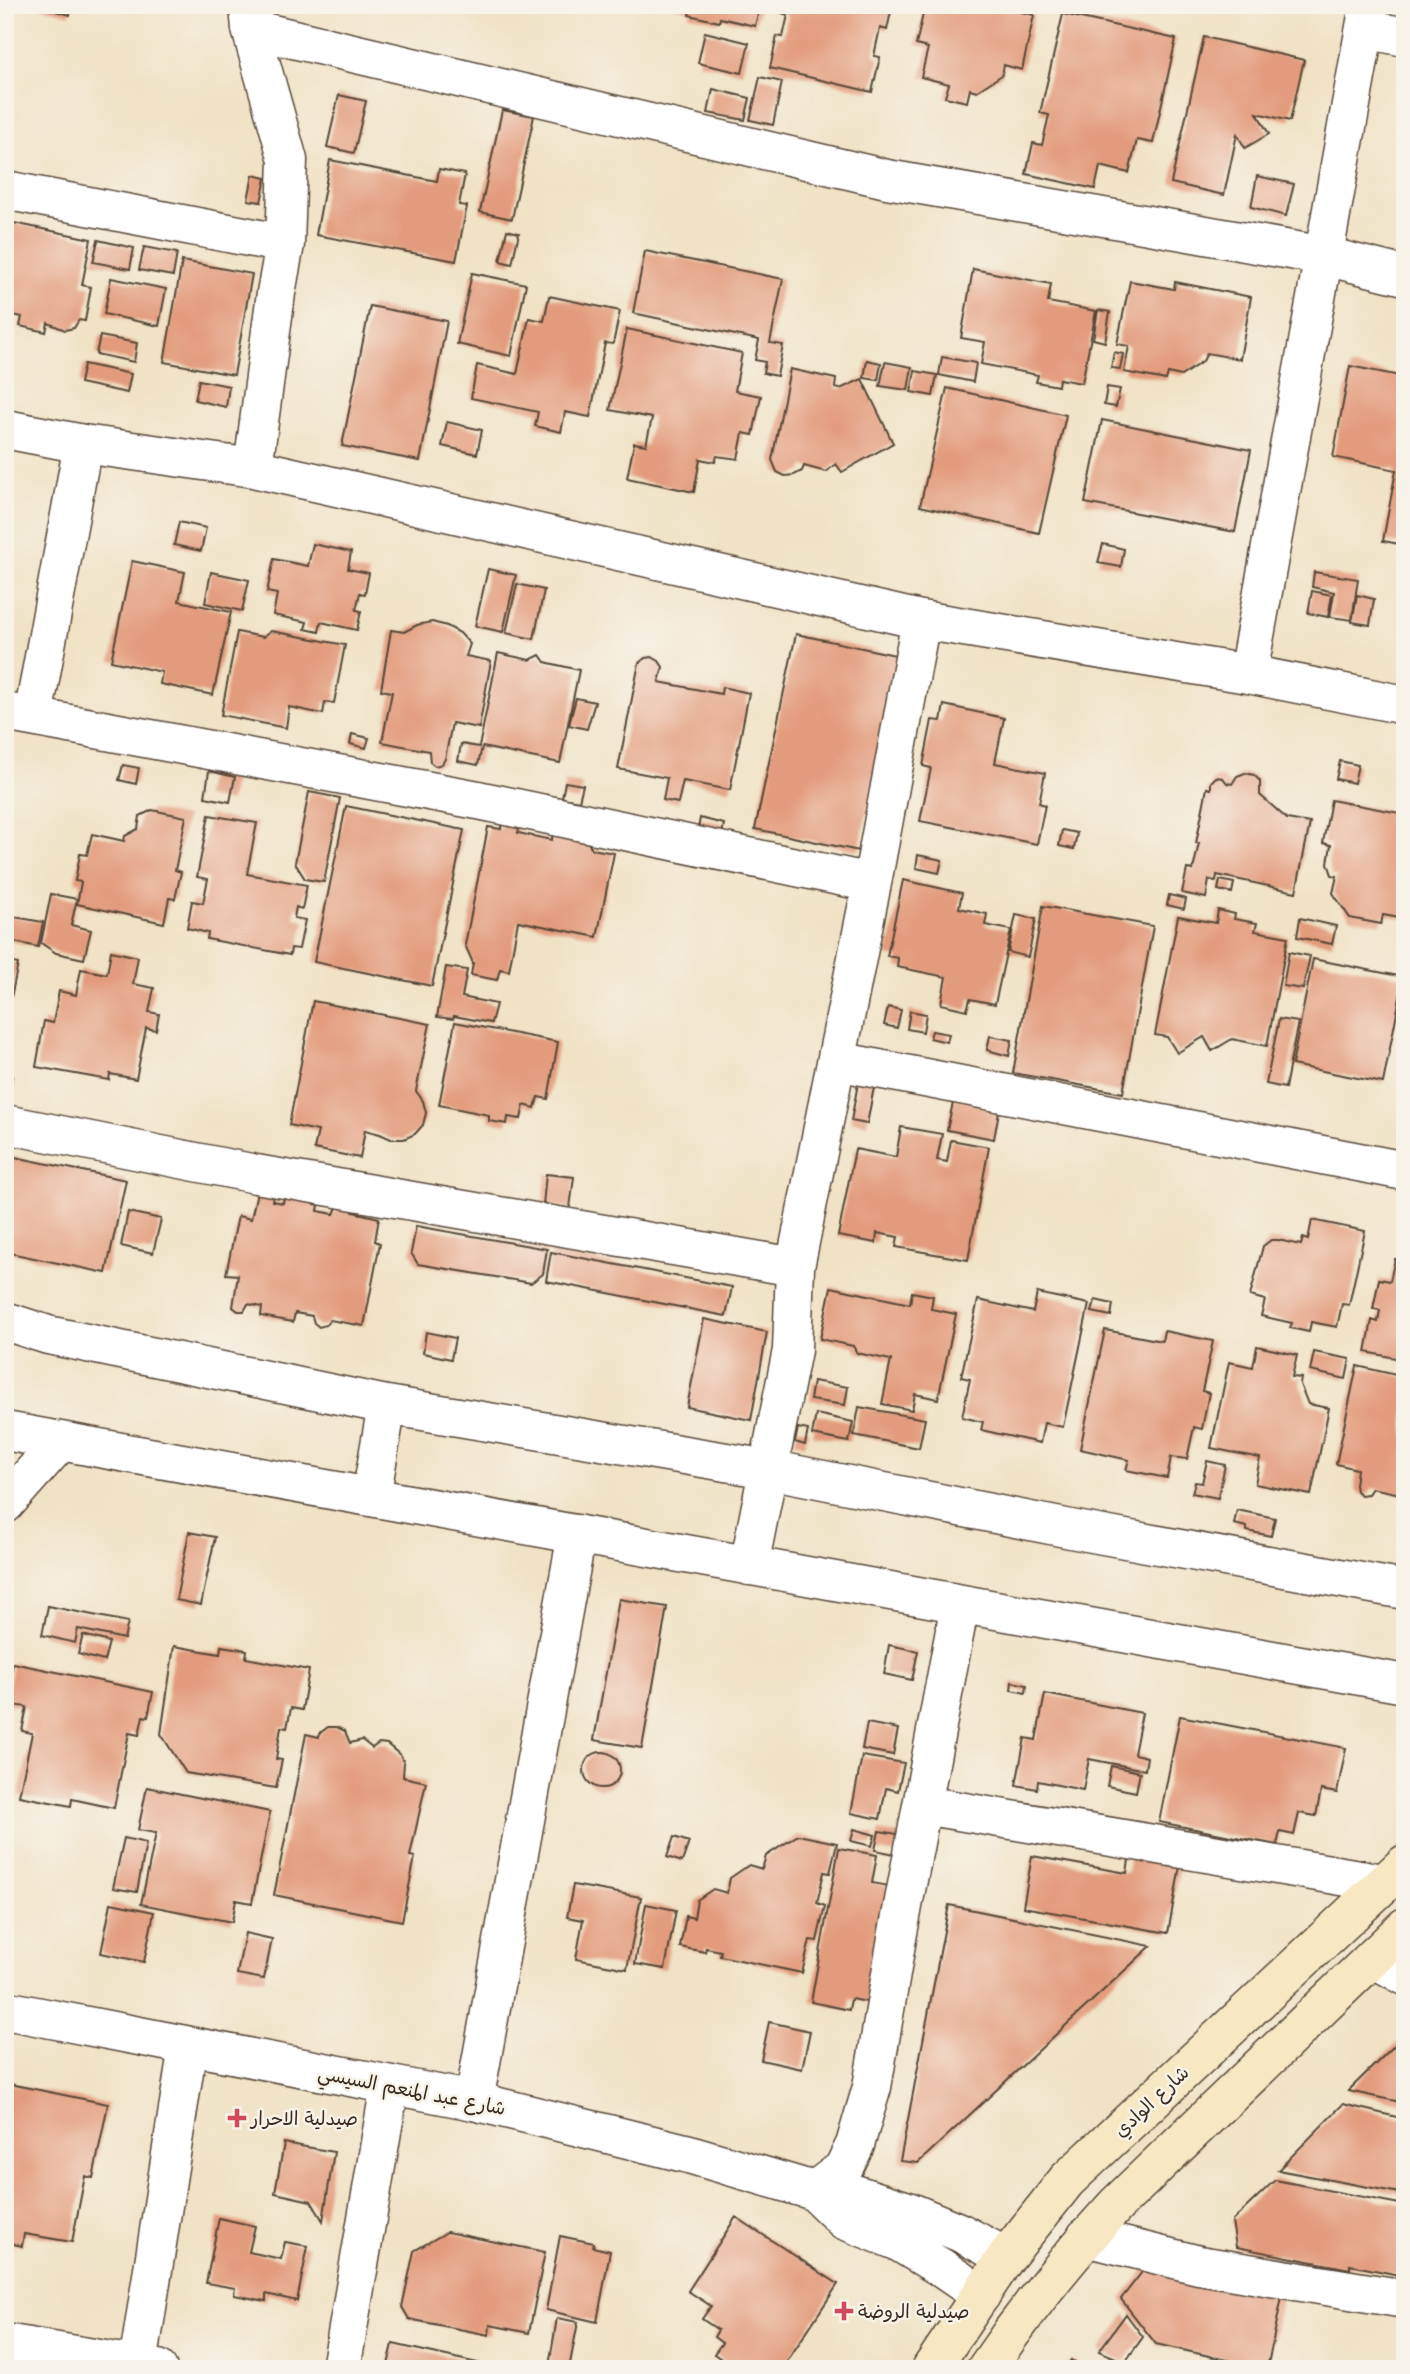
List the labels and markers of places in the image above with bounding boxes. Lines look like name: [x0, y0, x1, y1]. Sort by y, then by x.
place label: صيدلية الاحرار: [249, 2103, 358, 2131]
marker: صيدلية الاحرار: [229, 2110, 245, 2126]
place label: صيدلية الروضة: [858, 2296, 970, 2324]
marker: صيدلية الروضة: [836, 2303, 852, 2319]

